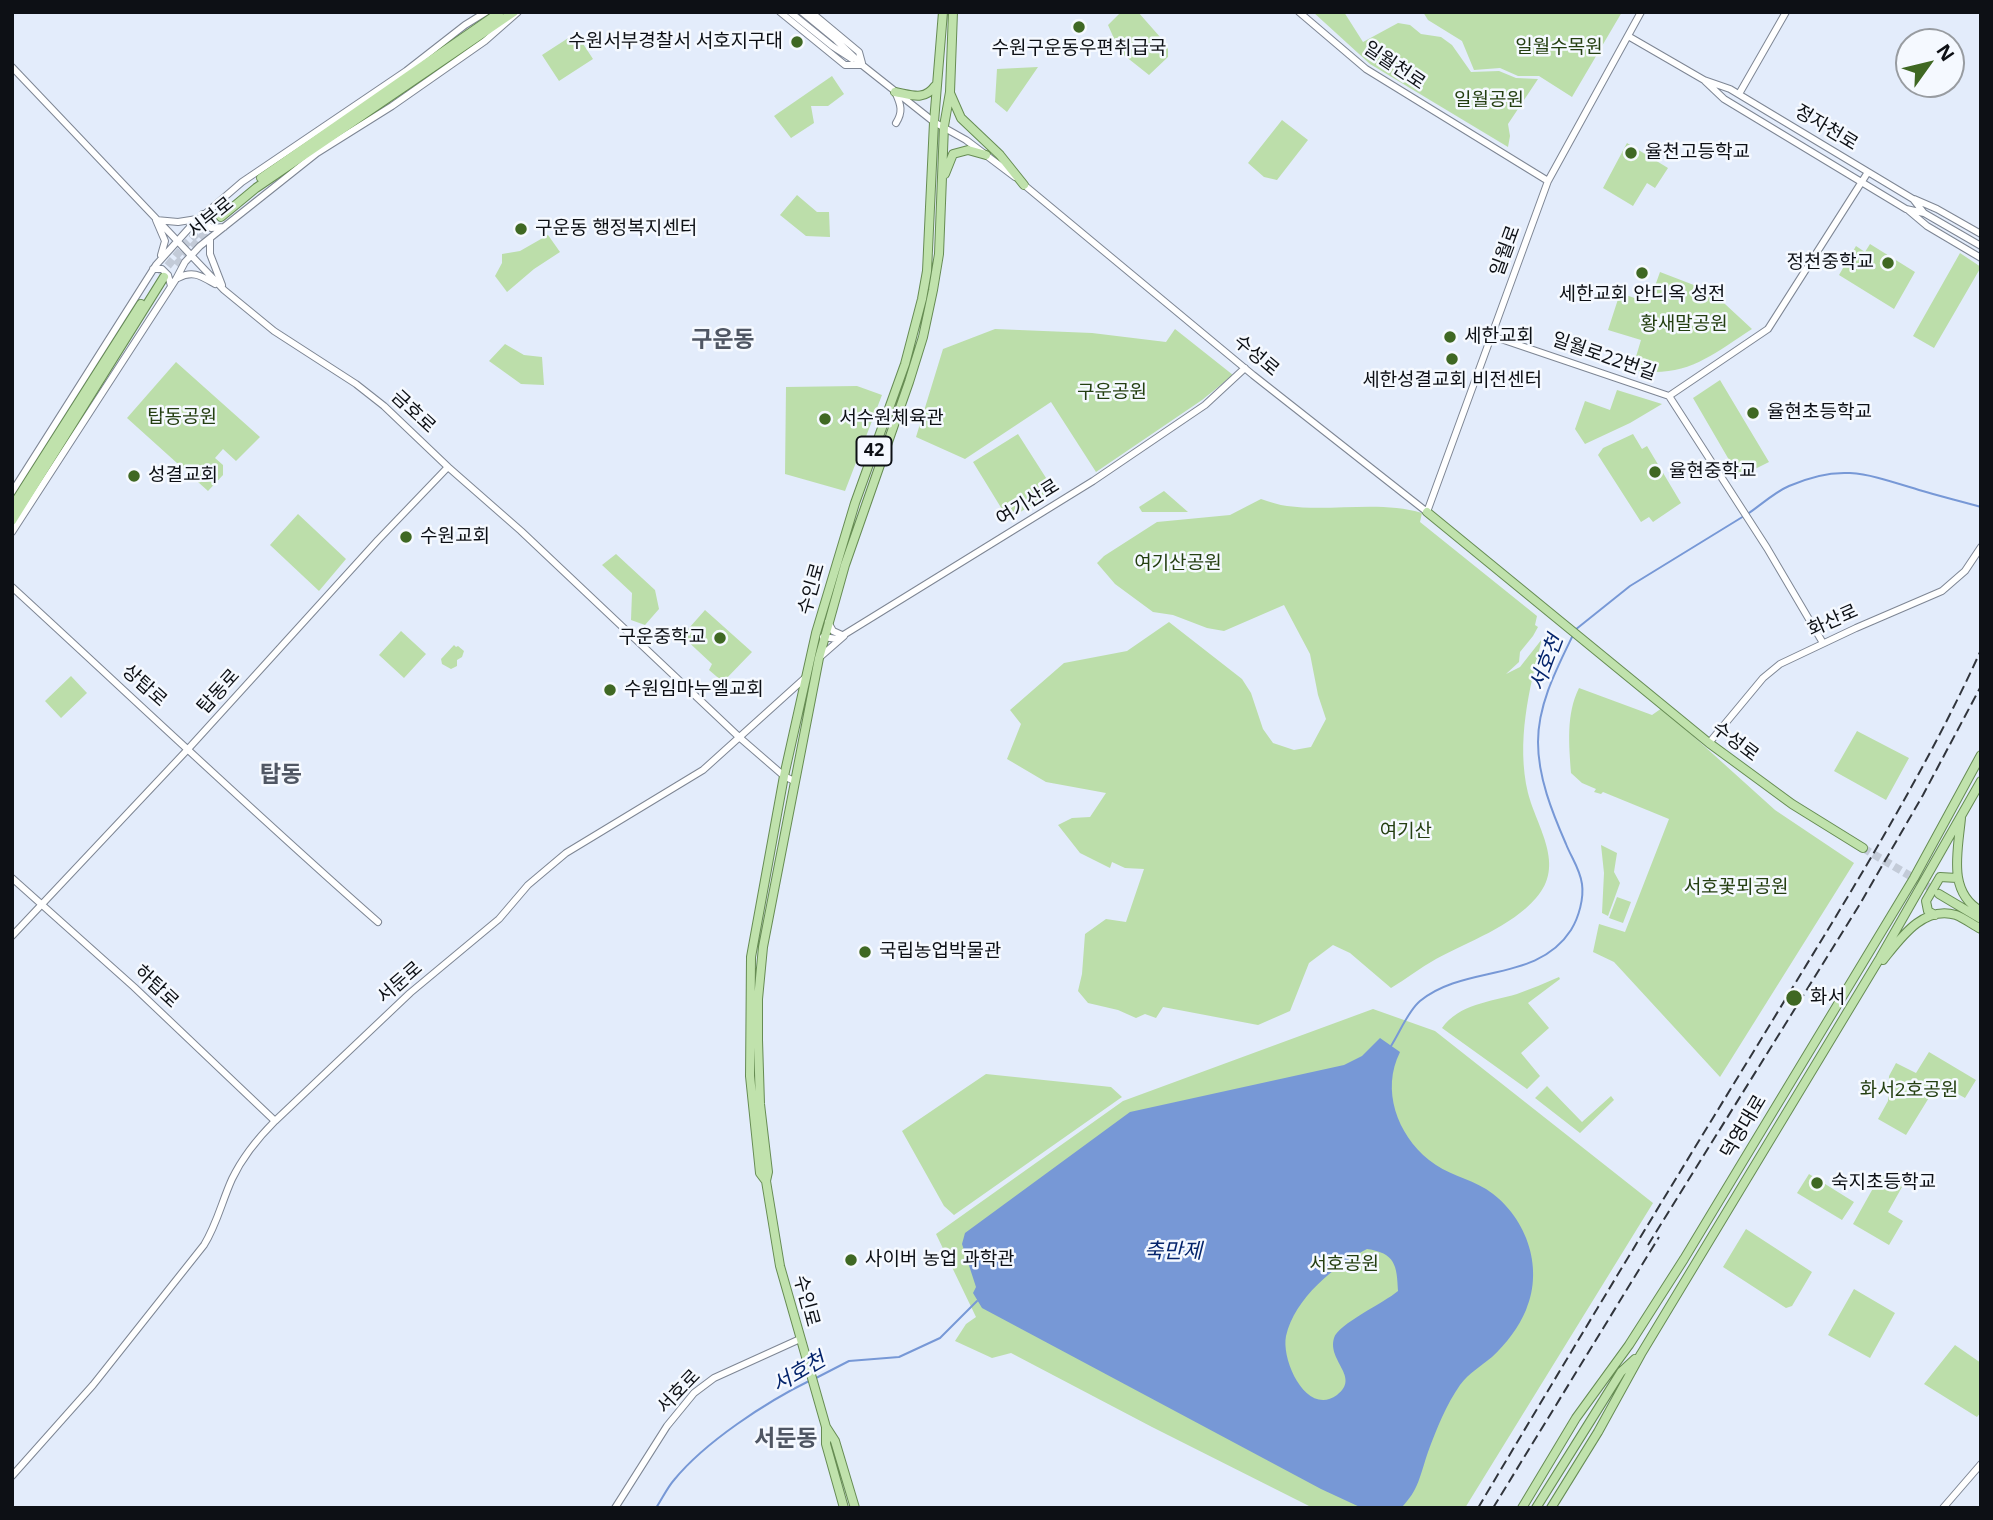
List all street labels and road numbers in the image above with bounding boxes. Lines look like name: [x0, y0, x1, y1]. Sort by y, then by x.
street label: 일월천로: [1359, 37, 1429, 95]
street label: 정자천로: [1790, 100, 1862, 156]
street label: 서부로: [183, 193, 239, 243]
street label: 일월로: [1486, 222, 1526, 280]
street label: 일월로22번길: [1549, 328, 1659, 386]
street label: 수성로: [1229, 330, 1283, 382]
street label: 금호로: [386, 386, 440, 438]
road number: 42: [856, 436, 892, 466]
street label: 여기산로: [992, 475, 1064, 531]
street label: 수인로: [794, 561, 830, 617]
street label: 화산로: [1804, 600, 1862, 642]
street label: 상탑로: [117, 660, 171, 712]
street label: 탑동로: [193, 665, 245, 719]
street label: 수성로: [1707, 717, 1763, 767]
street label: 서둔로: [373, 957, 427, 1009]
street label: 하탑로: [129, 961, 183, 1013]
street label: 덕영대로: [1716, 1091, 1772, 1163]
street label: 수인로: [788, 1273, 824, 1329]
street label: 서호로: [653, 1365, 705, 1419]

